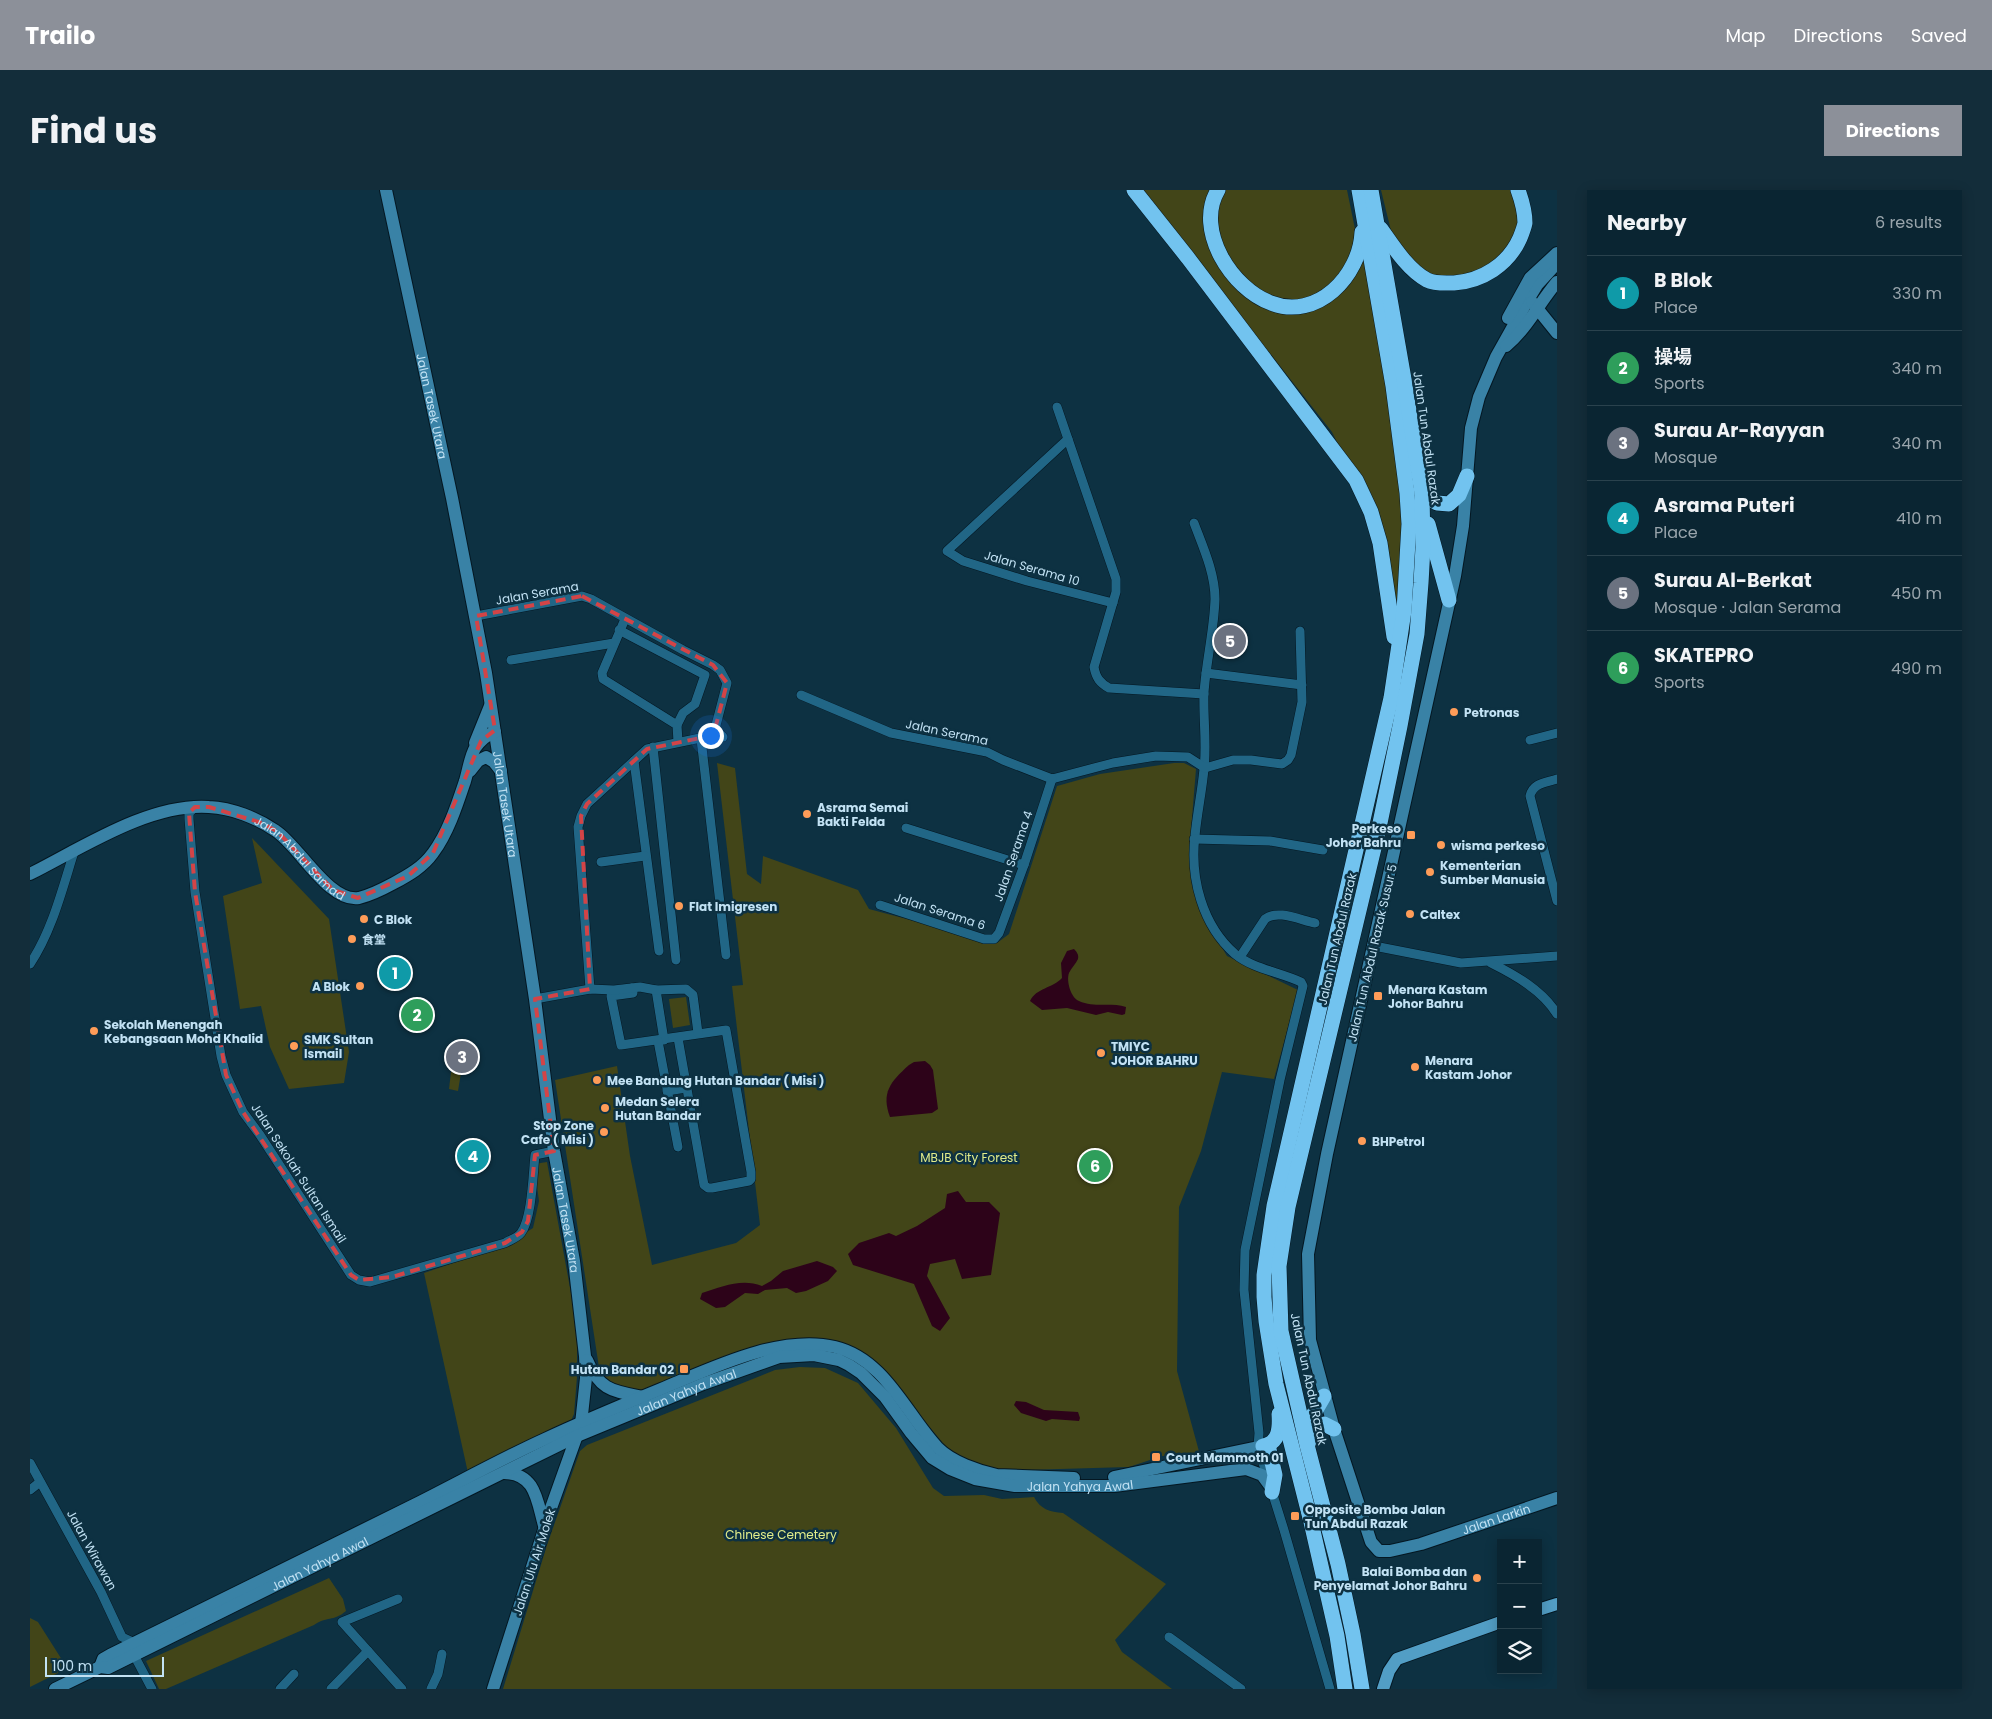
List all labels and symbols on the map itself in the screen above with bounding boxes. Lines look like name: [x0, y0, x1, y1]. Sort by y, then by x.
street label: Jalan Tasek Utara: [413, 352, 452, 460]
street label: Jalan Tun Abdul Razak: [1409, 370, 1445, 507]
street label: Jalan Serama 10: [982, 546, 1082, 590]
street label: Jalan Serama: [494, 577, 580, 609]
pin: 5: [1214, 622, 1246, 660]
place label: Petronas: [1464, 704, 1520, 721]
marker: Petronas: [1448, 706, 1460, 718]
street label: Jalan Serama: [904, 715, 990, 749]
your location: [698, 723, 724, 749]
street label: Jalan Tasek Utara: [489, 750, 522, 859]
place label: Asrama Semai Bakti Felda: [817, 799, 908, 830]
marker: Asrama Semai Bakti Felda: [801, 808, 813, 820]
street label: Jalan Serama 4: [990, 808, 1037, 904]
street label: Jalan Abdul Samad: [252, 812, 348, 904]
place label: Perkeso Johor Bahru: [1326, 820, 1401, 851]
marker: Perkeso Johor Bahru: [1405, 829, 1417, 841]
place label: wisma perkeso: [1451, 837, 1545, 854]
marker: wisma perkeso: [1435, 839, 1447, 851]
place label: Kementerian Sumber Manusia: [1440, 857, 1545, 888]
street label: Jalan Tun Abdul Razak Susur 5: [1343, 862, 1401, 1044]
marker: Kementerian Sumber Manusia: [1424, 866, 1436, 878]
street label: Jalan Tun Abdul Razak: [1314, 871, 1361, 1007]
street label: Jalan Serama 6: [892, 888, 988, 934]
place label: Flat Imigresen: [689, 898, 777, 915]
marker: Flat Imigresen: [673, 900, 685, 912]
place label: Caltex: [1420, 906, 1461, 923]
marker: Caltex: [1404, 908, 1416, 920]
place label: C Blok: [374, 911, 413, 928]
marker: C Blok: [358, 913, 370, 925]
place label: 食堂: [362, 931, 386, 948]
marker: 食堂: [346, 933, 358, 945]
pin: 1: [379, 954, 411, 992]
place label: A Blok: [312, 978, 351, 995]
marker: A Blok: [354, 980, 366, 992]
place label: Menara Kastam Johor Bahru: [1388, 981, 1488, 1012]
marker: Menara Kastam Johor Bahru: [1372, 990, 1384, 1002]
pin: 2: [401, 996, 433, 1034]
place label: Sekolah Menengah Kebangsaan Mohd Khalid: [104, 1016, 263, 1047]
marker: Sekolah Menengah Kebangsaan Mohd Khalid: [88, 1025, 100, 1037]
place label: SMK Sultan Ismail: [304, 1031, 373, 1062]
pin: 3: [446, 1038, 478, 1076]
place label: TMIYC JOHOR BAHRU: [1111, 1038, 1198, 1069]
marker: SMK Sultan Ismail: [288, 1040, 300, 1052]
marker: TMIYC JOHOR BAHRU: [1095, 1047, 1107, 1059]
place label: Menara Kastam Johor: [1425, 1052, 1512, 1083]
marker: Menara Kastam Johor: [1409, 1061, 1421, 1073]
place label: Mee Bandung Hutan Bandar ( Misi ): [607, 1072, 824, 1089]
marker: Mee Bandung Hutan Bandar ( Misi ): [591, 1074, 603, 1086]
place label: Medan Selera Hutan Bandar: [615, 1093, 701, 1124]
street label: Jalan Sekolah Sultan Ismail: [247, 1100, 351, 1246]
marker: Medan Selera Hutan Bandar: [599, 1102, 611, 1114]
place label: Stop Zone Cafe ( Misi ): [521, 1117, 595, 1148]
marker: Stop Zone Cafe ( Misi ): [598, 1126, 610, 1138]
place label: BHPetrol: [1372, 1133, 1425, 1150]
marker: BHPetrol: [1356, 1135, 1368, 1147]
pin: 4: [457, 1137, 489, 1175]
pin: 6: [1079, 1147, 1111, 1185]
park label: MBJB City Forest: [920, 1149, 1018, 1166]
street label: Jalan Tasek Utara: [549, 1165, 584, 1274]
street label: Jalan Tun Abdul Razak: [1287, 1311, 1331, 1447]
place label: Hutan Bandar 02: [571, 1361, 674, 1378]
marker: Hutan Bandar 02: [678, 1363, 690, 1375]
street label: Jalan Yahya Awal: [633, 1364, 738, 1419]
place label: Court Mammoth 01: [1166, 1449, 1284, 1466]
marker: Court Mammoth 01: [1150, 1451, 1162, 1463]
street label: Jalan Yahya Awal: [1027, 1475, 1134, 1495]
street label: Jalan Larkin: [1460, 1499, 1532, 1538]
place label: Opposite Bomba Jalan Tun Abdul Razak: [1305, 1501, 1445, 1532]
street label: Jalan Ulu Air Molek: [509, 1506, 560, 1618]
street label: Jalan Wirawan: [63, 1507, 121, 1593]
marker: Opposite Bomba Jalan Tun Abdul Razak: [1289, 1510, 1301, 1522]
park label: Chinese Cemetery: [725, 1526, 837, 1543]
street label: Jalan Yahya Awal: [268, 1532, 371, 1595]
place label: Balai Bomba dan Penyelamat Johor Bahru: [1314, 1563, 1467, 1594]
marker: Balai Bomba dan Penyelamat Johor Bahru: [1471, 1572, 1483, 1584]
scale bar: [45, 1654, 164, 1677]

